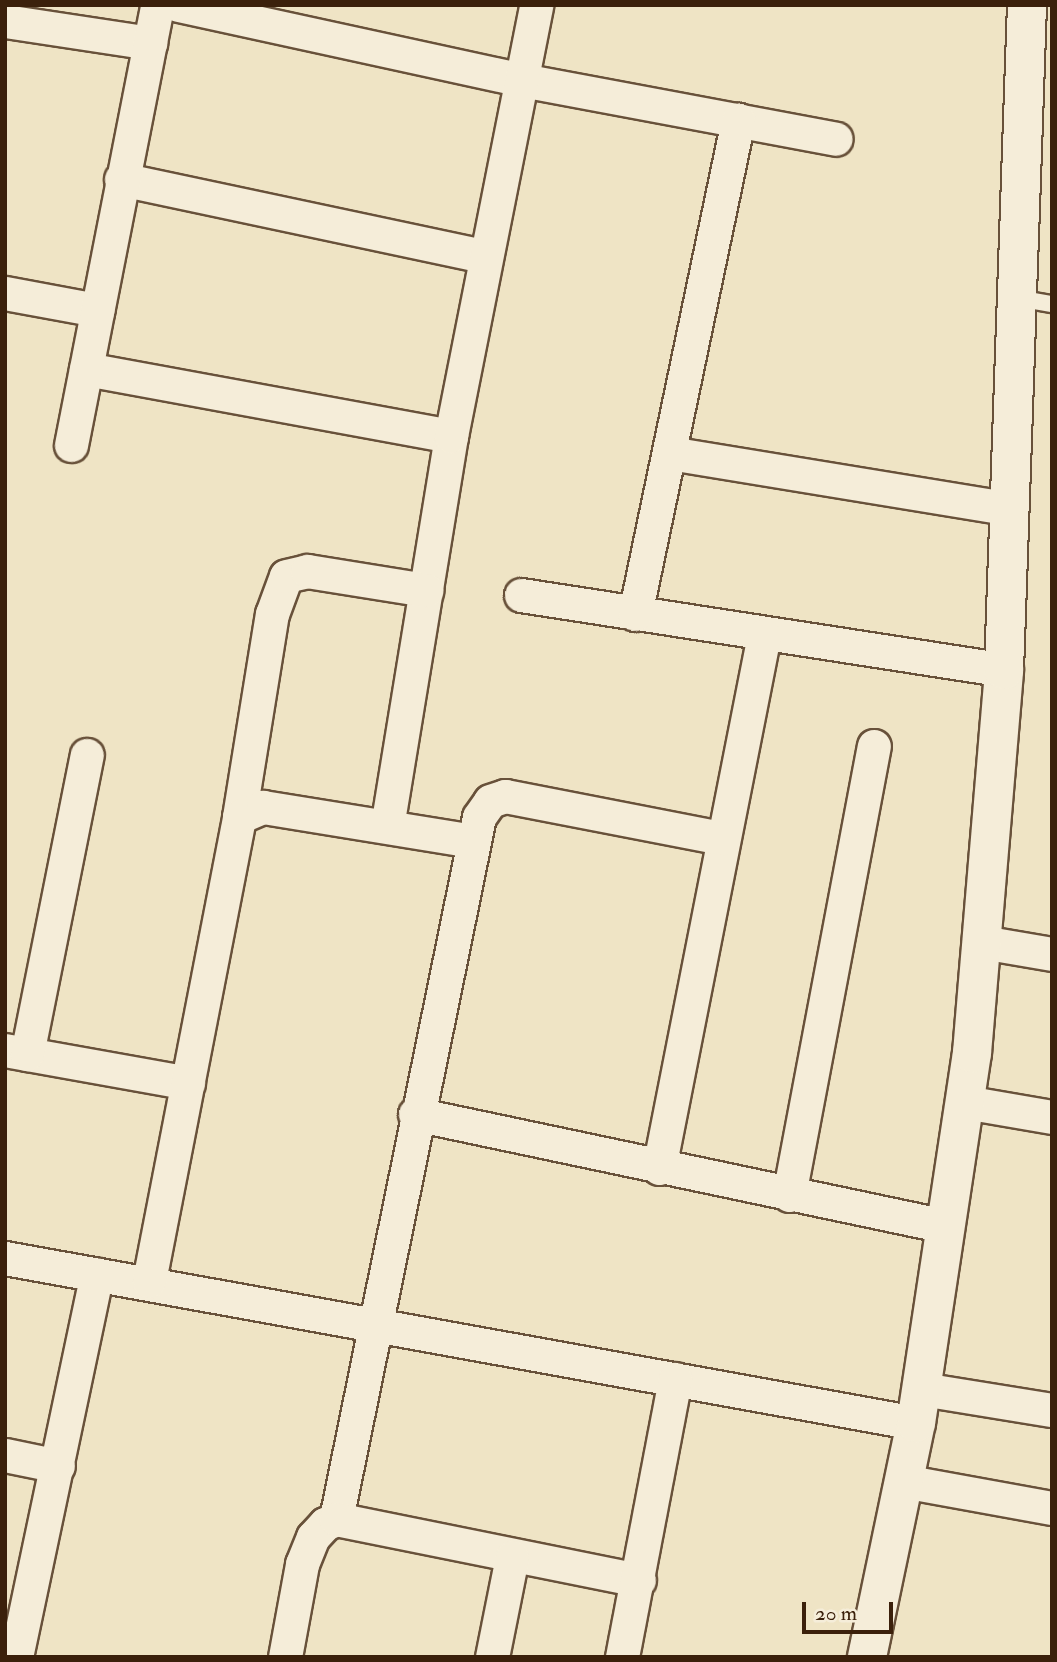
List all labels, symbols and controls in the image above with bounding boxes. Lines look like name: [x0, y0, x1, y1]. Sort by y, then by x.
scale bar: [805, 1588, 896, 1632]
text: 20 m: [815, 1600, 857, 1627]

